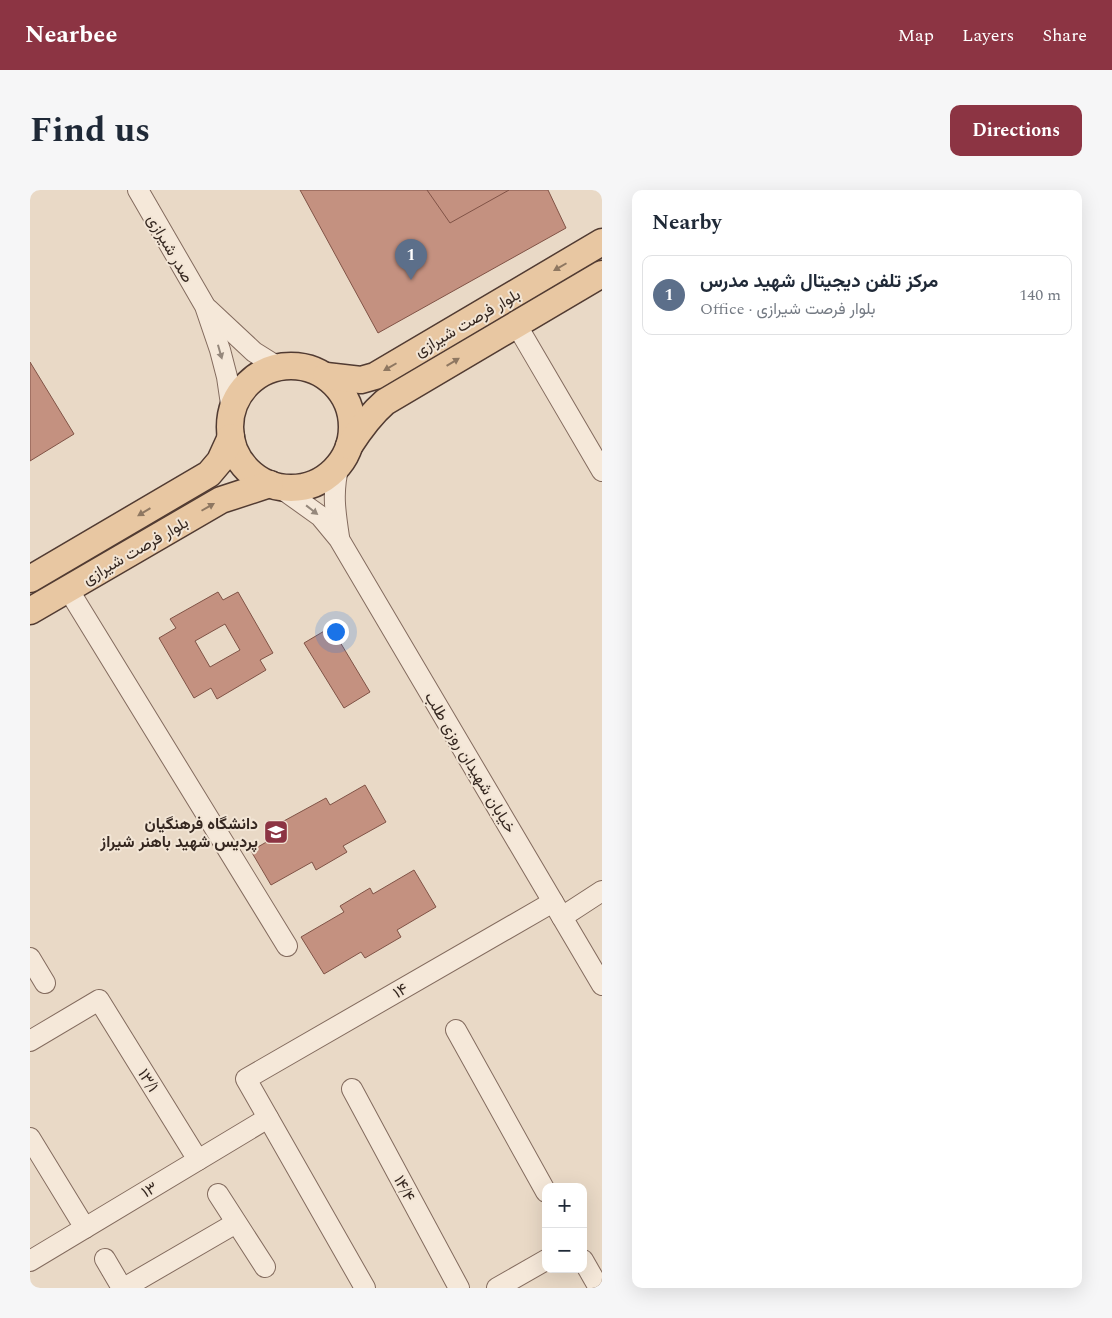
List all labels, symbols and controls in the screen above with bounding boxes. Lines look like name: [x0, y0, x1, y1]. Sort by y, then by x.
text: Nearbee: [25, 17, 117, 53]
text: Map: [898, 22, 934, 49]
text: Layers: [962, 22, 1014, 49]
text: Share: [1042, 22, 1087, 49]
text: Find us: [30, 104, 150, 157]
button: Directions: [950, 105, 1082, 156]
text: Nearby: [652, 207, 722, 239]
street label: صدر شیرازی: [141, 210, 200, 287]
pin: 1: [395, 239, 427, 280]
one-way arrow: [553, 263, 567, 272]
text: مرکز تلفن دیجیتال شهید مدرس: [700, 267, 938, 296]
street label: بلوار فرصت شیرازی: [410, 283, 525, 363]
text: 1: [665, 283, 673, 307]
text: 140 m: [1019, 283, 1061, 307]
text: Office · بلوار فرصت شیرازی: [700, 297, 876, 321]
one-way arrow: [217, 344, 225, 359]
one-way arrow: [446, 357, 459, 366]
one-way arrow: [383, 363, 396, 372]
one-way arrow: [202, 503, 215, 512]
one-way arrow: [305, 504, 318, 515]
one-way arrow: [138, 507, 151, 516]
street label: بلوار فرصت شیرازی: [78, 511, 193, 591]
your location: [323, 619, 349, 645]
street label: خیابان شهیدان روزی طلب: [418, 687, 522, 838]
place label: دانشگاه فرهنگیان پردیس شهید باهنر شیراز: [99, 812, 258, 854]
school or university icon: دانشگاه فرهنگیان پردیس شهید باهنر شیراز: [263, 819, 289, 845]
street label: ۱۴: [389, 977, 412, 1005]
street label: ۱۳/۱: [132, 1064, 165, 1097]
street label: ۱۴/۴: [387, 1171, 421, 1206]
street label: ۱۳: [137, 1176, 162, 1204]
map controls: [542, 1183, 587, 1273]
button: +: [542, 1183, 587, 1228]
button: −: [542, 1228, 587, 1273]

